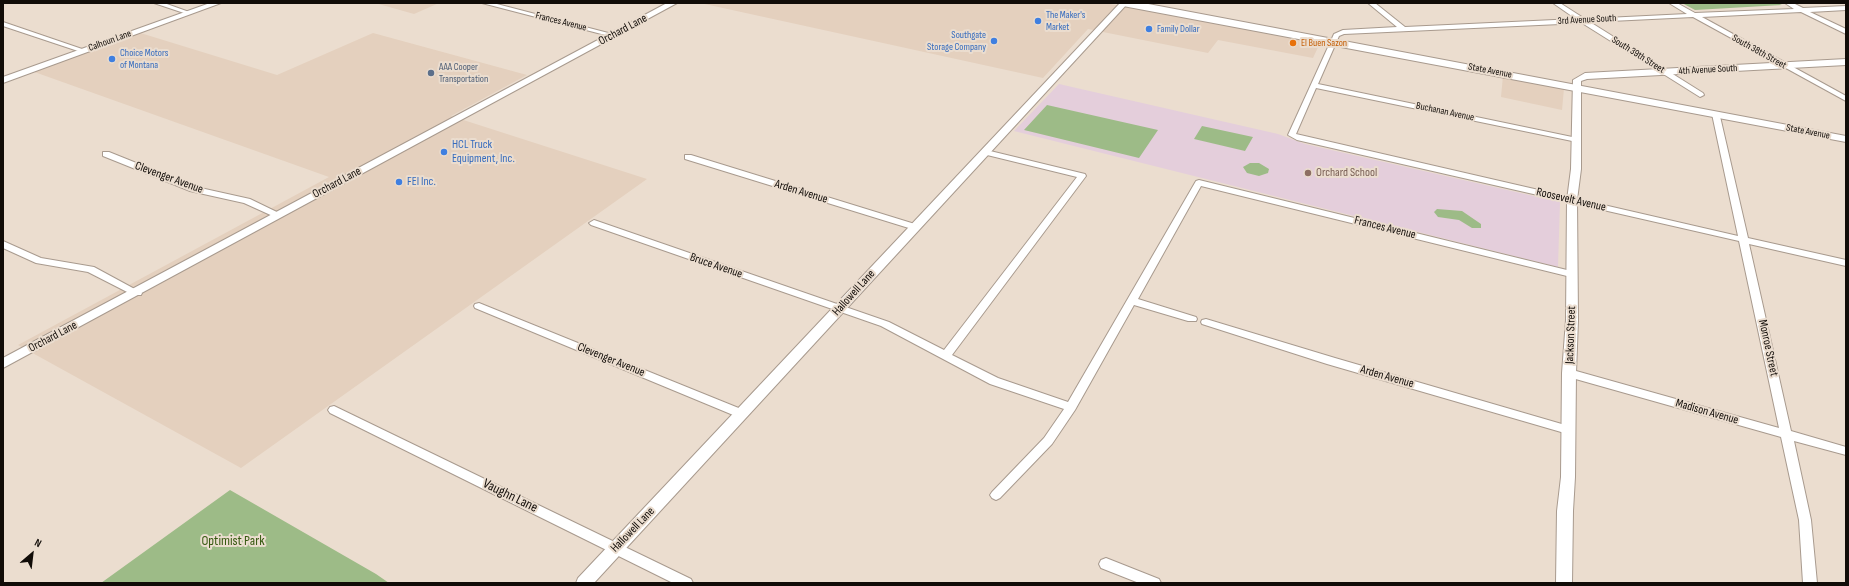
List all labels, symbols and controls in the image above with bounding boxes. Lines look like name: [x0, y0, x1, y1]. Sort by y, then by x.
place label: The Maker's Market: [1046, 9, 1085, 32]
street label: Frances Avenue: [534, 10, 588, 34]
street label: Orchard Lane: [596, 11, 650, 49]
street label: 3rd Avenue South: [1557, 12, 1617, 28]
marker: The Maker's Market: [1033, 16, 1043, 26]
place label: Family Dollar: [1157, 23, 1200, 35]
marker: Family Dollar: [1144, 24, 1154, 34]
street label: Calhoun Lane: [87, 28, 133, 54]
place label: Southgate Storage Company: [927, 29, 986, 52]
street label: South 38th Street: [1730, 32, 1788, 72]
street label: South 39th Street: [1609, 34, 1667, 76]
marker: Southgate Storage Company: [989, 36, 999, 46]
place label: El Buen Sazon: [1301, 37, 1347, 49]
marker: El Buen Sazon: [1288, 38, 1298, 48]
place label: Choice Motors of Montana: [120, 47, 168, 70]
marker: Choice Motors of Montana: [107, 54, 117, 64]
place label: AAA Cooper Transportation: [439, 61, 488, 84]
street label: State Avenue: [1467, 61, 1513, 81]
street label: 4th Avenue South: [1678, 62, 1738, 78]
marker: AAA Cooper Transportation: [426, 68, 436, 78]
street label: Buchanan Avenue: [1415, 100, 1475, 124]
street label: State Avenue: [1785, 122, 1831, 142]
place label: HCL Truck Equipment, Inc.: [452, 138, 515, 166]
marker: HCL Truck Equipment, Inc.: [439, 147, 449, 157]
street label: Clevenger Avenue: [133, 159, 205, 197]
street label: Orchard Lane: [310, 164, 364, 202]
place label: Orchard School: [1316, 166, 1377, 180]
marker: Orchard School: [1303, 168, 1313, 178]
place label: FEI Inc.: [407, 175, 436, 189]
marker: FEI Inc.: [394, 177, 404, 187]
street label: Arden Avenue: [773, 177, 829, 207]
street label: Roosevelt Avenue: [1535, 185, 1607, 215]
street label: Frances Avenue: [1353, 213, 1417, 243]
street label: Bruce Avenue: [688, 250, 744, 282]
street label: Hallowell Lane: [830, 267, 878, 319]
street label: Jackson Street: [1563, 306, 1579, 364]
street label: Orchard Lane: [26, 318, 80, 356]
street label: Monroe Street: [1755, 318, 1781, 378]
street label: Clevenger Avenue: [575, 340, 647, 380]
street label: Arden Avenue: [1359, 363, 1415, 391]
street label: Madison Avenue: [1674, 396, 1740, 428]
street label: Vaughn Lane: [480, 475, 540, 517]
street label: Hallowell Lane: [608, 504, 658, 556]
park label: Optimist Park: [201, 533, 265, 549]
north arrow: [12, 534, 52, 574]
text: N: [32, 536, 44, 550]

